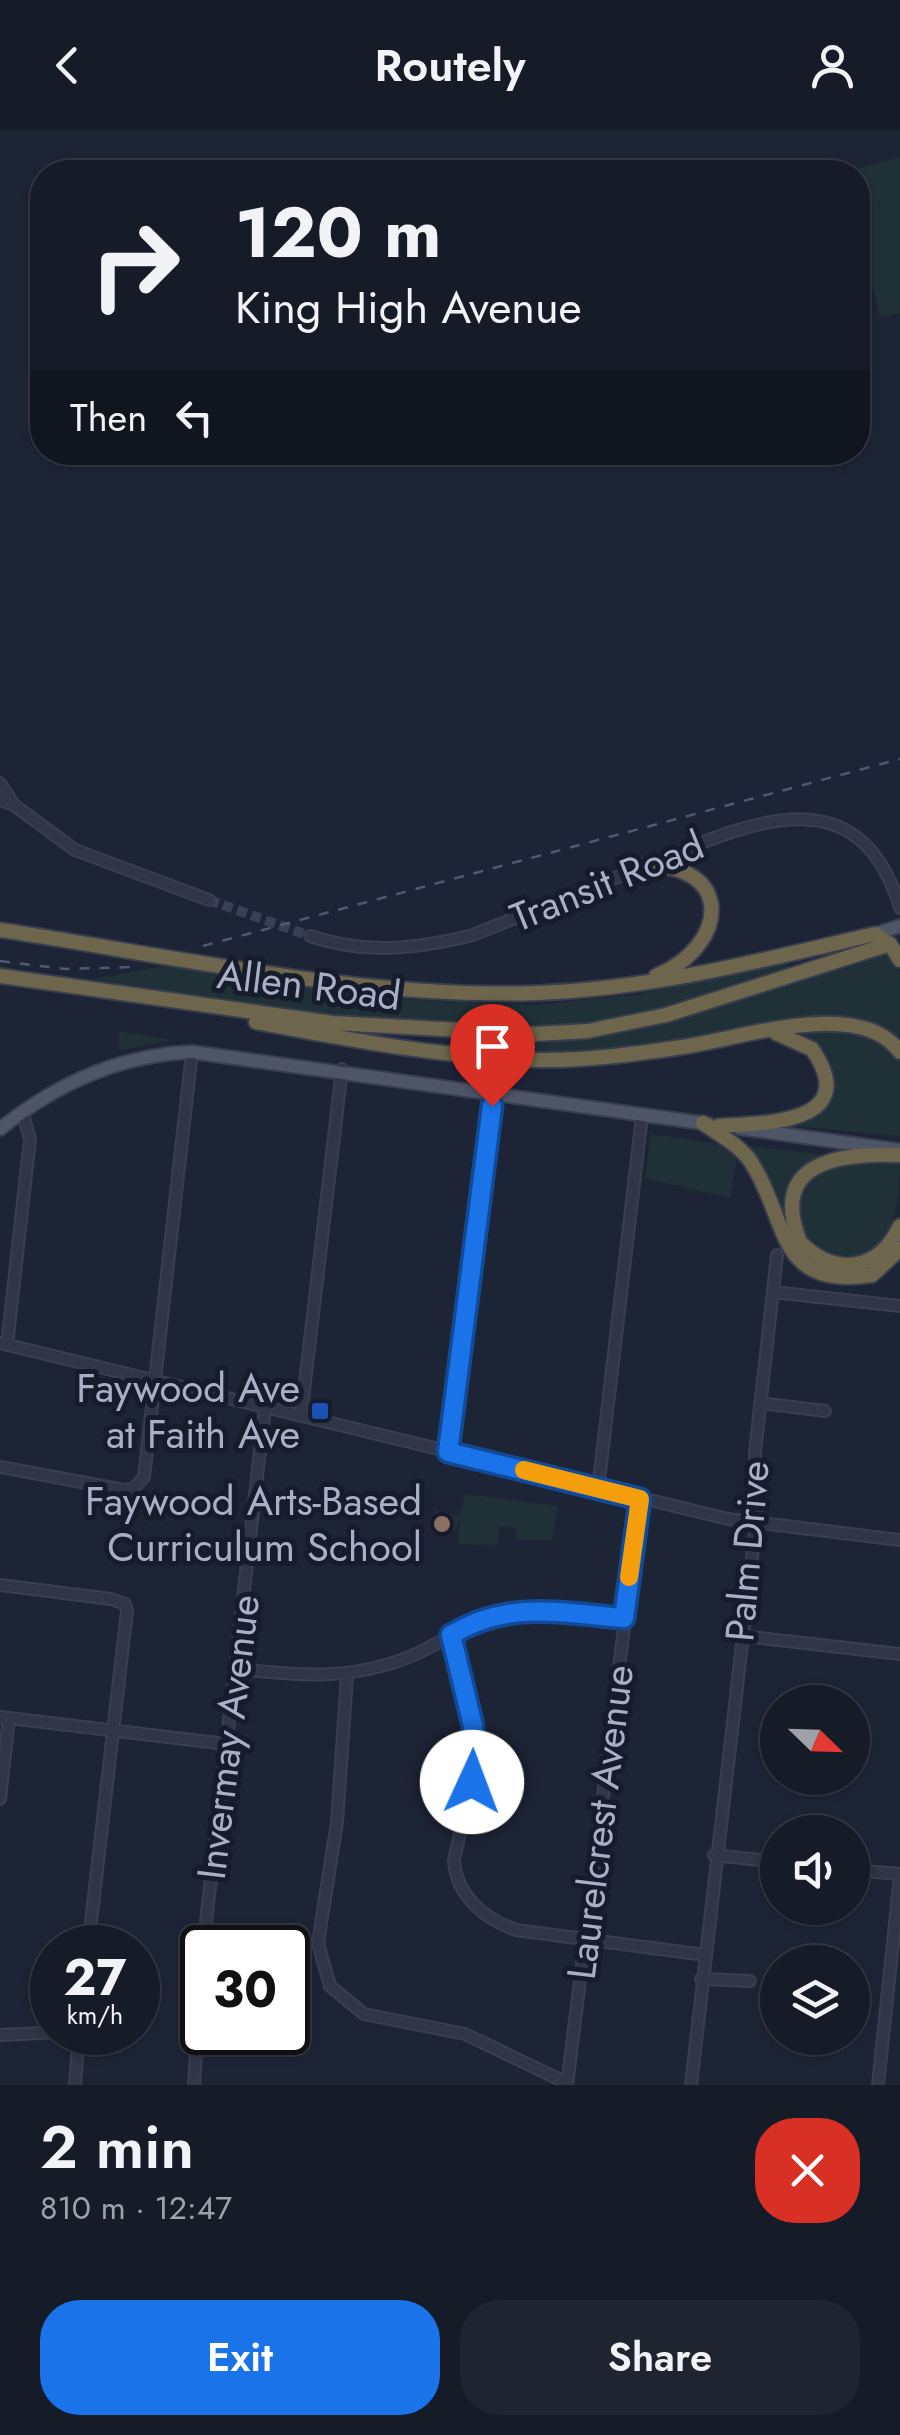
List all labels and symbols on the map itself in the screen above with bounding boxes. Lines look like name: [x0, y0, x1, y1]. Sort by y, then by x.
street label: Transit Road: [502, 816, 712, 946]
street label: Allen Road: [214, 945, 404, 1025]
pin: [450, 1004, 535, 1107]
place label: Faywood Ave at Faith Ave: [76, 1359, 300, 1463]
marker: Faywood Ave at Faith Ave: [309, 1400, 331, 1422]
street label: Palm Drive: [710, 1458, 784, 1644]
place label: Faywood Arts-Based Curriculum School: [85, 1472, 422, 1576]
marker: Faywood Arts-Based Curriculum School: [431, 1513, 453, 1535]
street label: Invermay Avenue: [182, 1591, 274, 1883]
street label: Laurelcrest Avenue: [552, 1661, 648, 1983]
north arrow: [760, 1685, 870, 1795]
position arrow: [420, 1730, 524, 1834]
speed limit sign: 30: [180, 1925, 310, 2055]

